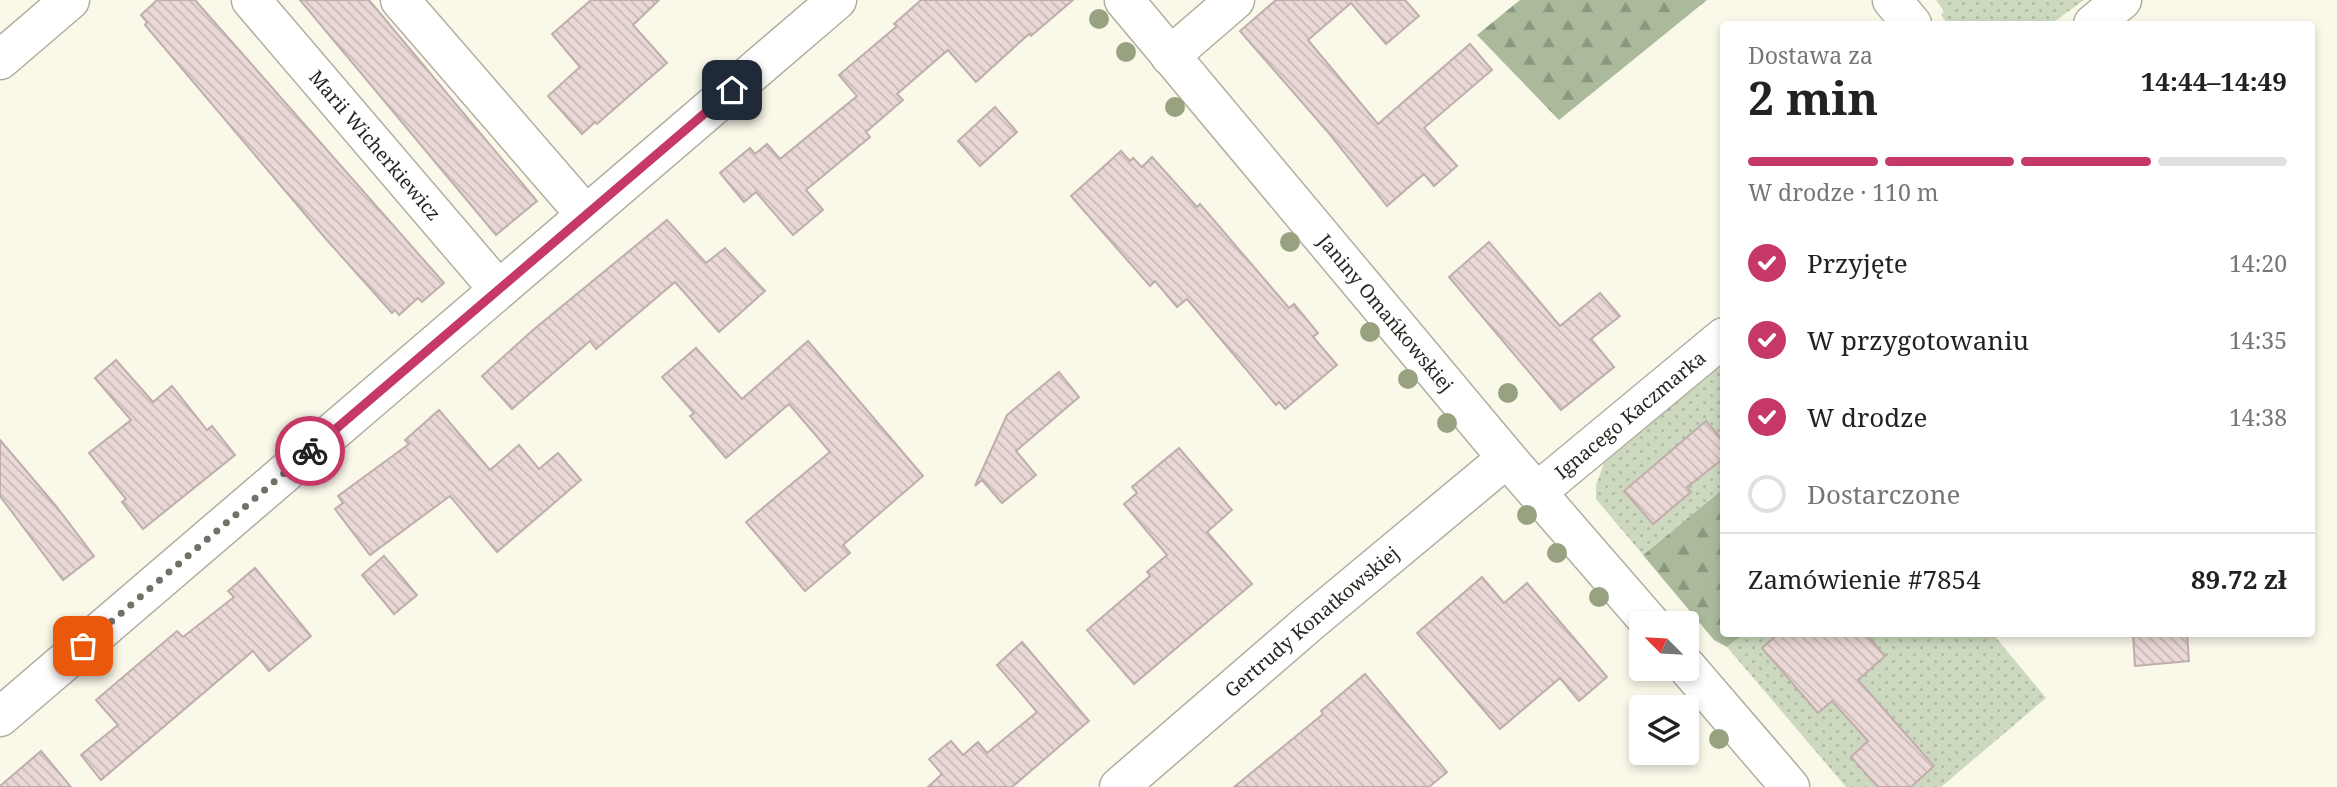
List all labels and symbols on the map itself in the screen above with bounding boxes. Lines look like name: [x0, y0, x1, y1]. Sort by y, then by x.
pin: [702, 60, 762, 120]
street label: Marii Wicherkiewicz: [303, 64, 447, 226]
street label: Janiny Omańkowskiej: [1312, 228, 1459, 397]
street label: Ignacego Kaczmarka: [1549, 345, 1711, 485]
courier: [275, 416, 345, 486]
street label: Gertrudy Konatkowskiej: [1219, 540, 1405, 703]
north arrow: [1629, 611, 1699, 681]
pin: [53, 616, 113, 676]

